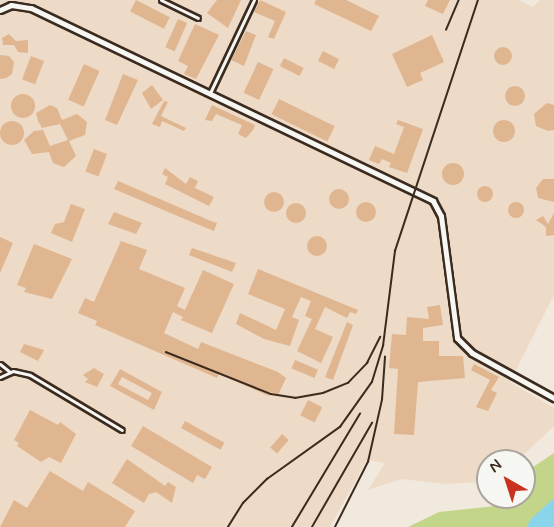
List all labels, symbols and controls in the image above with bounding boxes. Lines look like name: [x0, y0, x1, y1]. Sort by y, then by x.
north arrow: [476, 449, 536, 509]
text: N: [485, 455, 506, 478]

